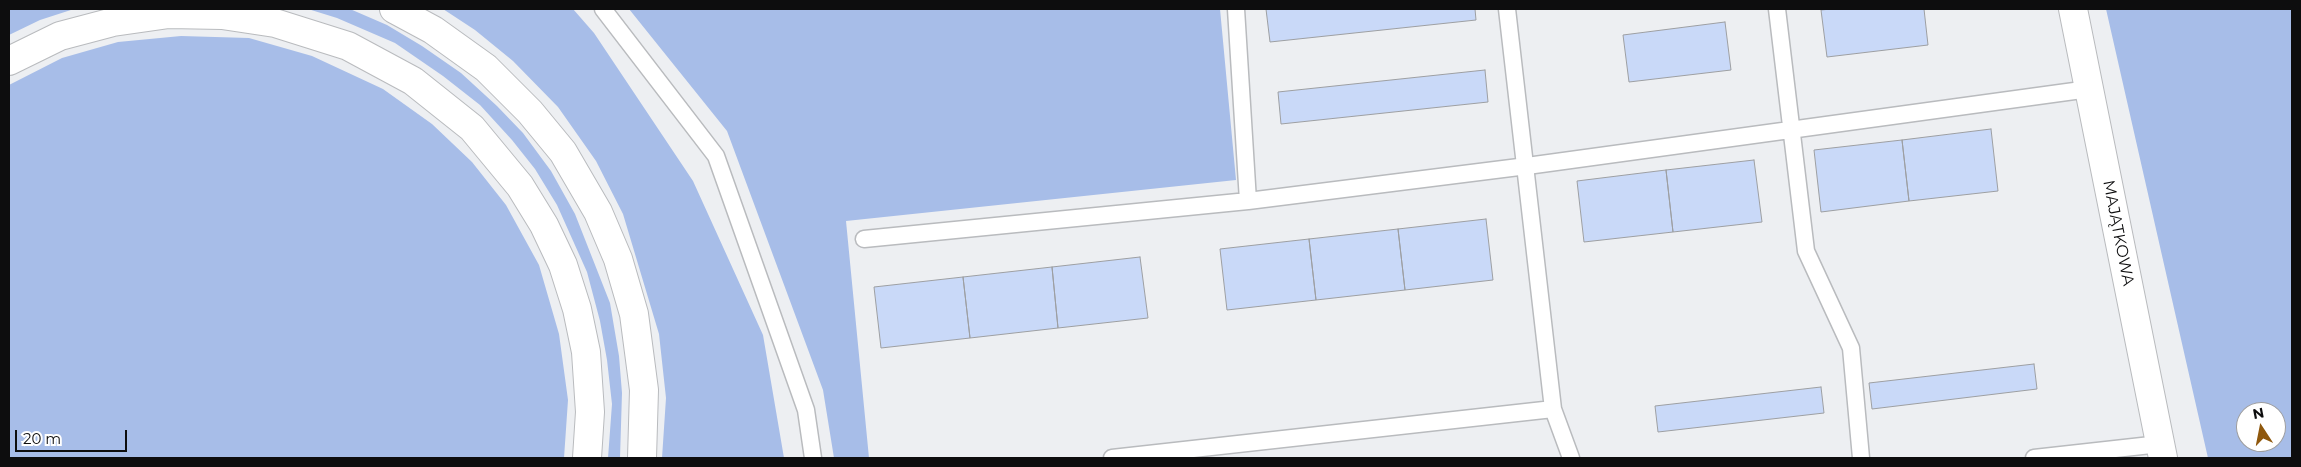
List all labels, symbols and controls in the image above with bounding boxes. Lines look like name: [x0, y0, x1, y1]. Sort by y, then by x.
street label: MAJĄTKOWA: [2098, 178, 2138, 288]
north arrow: [2236, 402, 2286, 452]
text: N: [2251, 403, 2266, 423]
scale bar: [18, 420, 130, 452]
text: 20 m: [23, 429, 61, 448]

